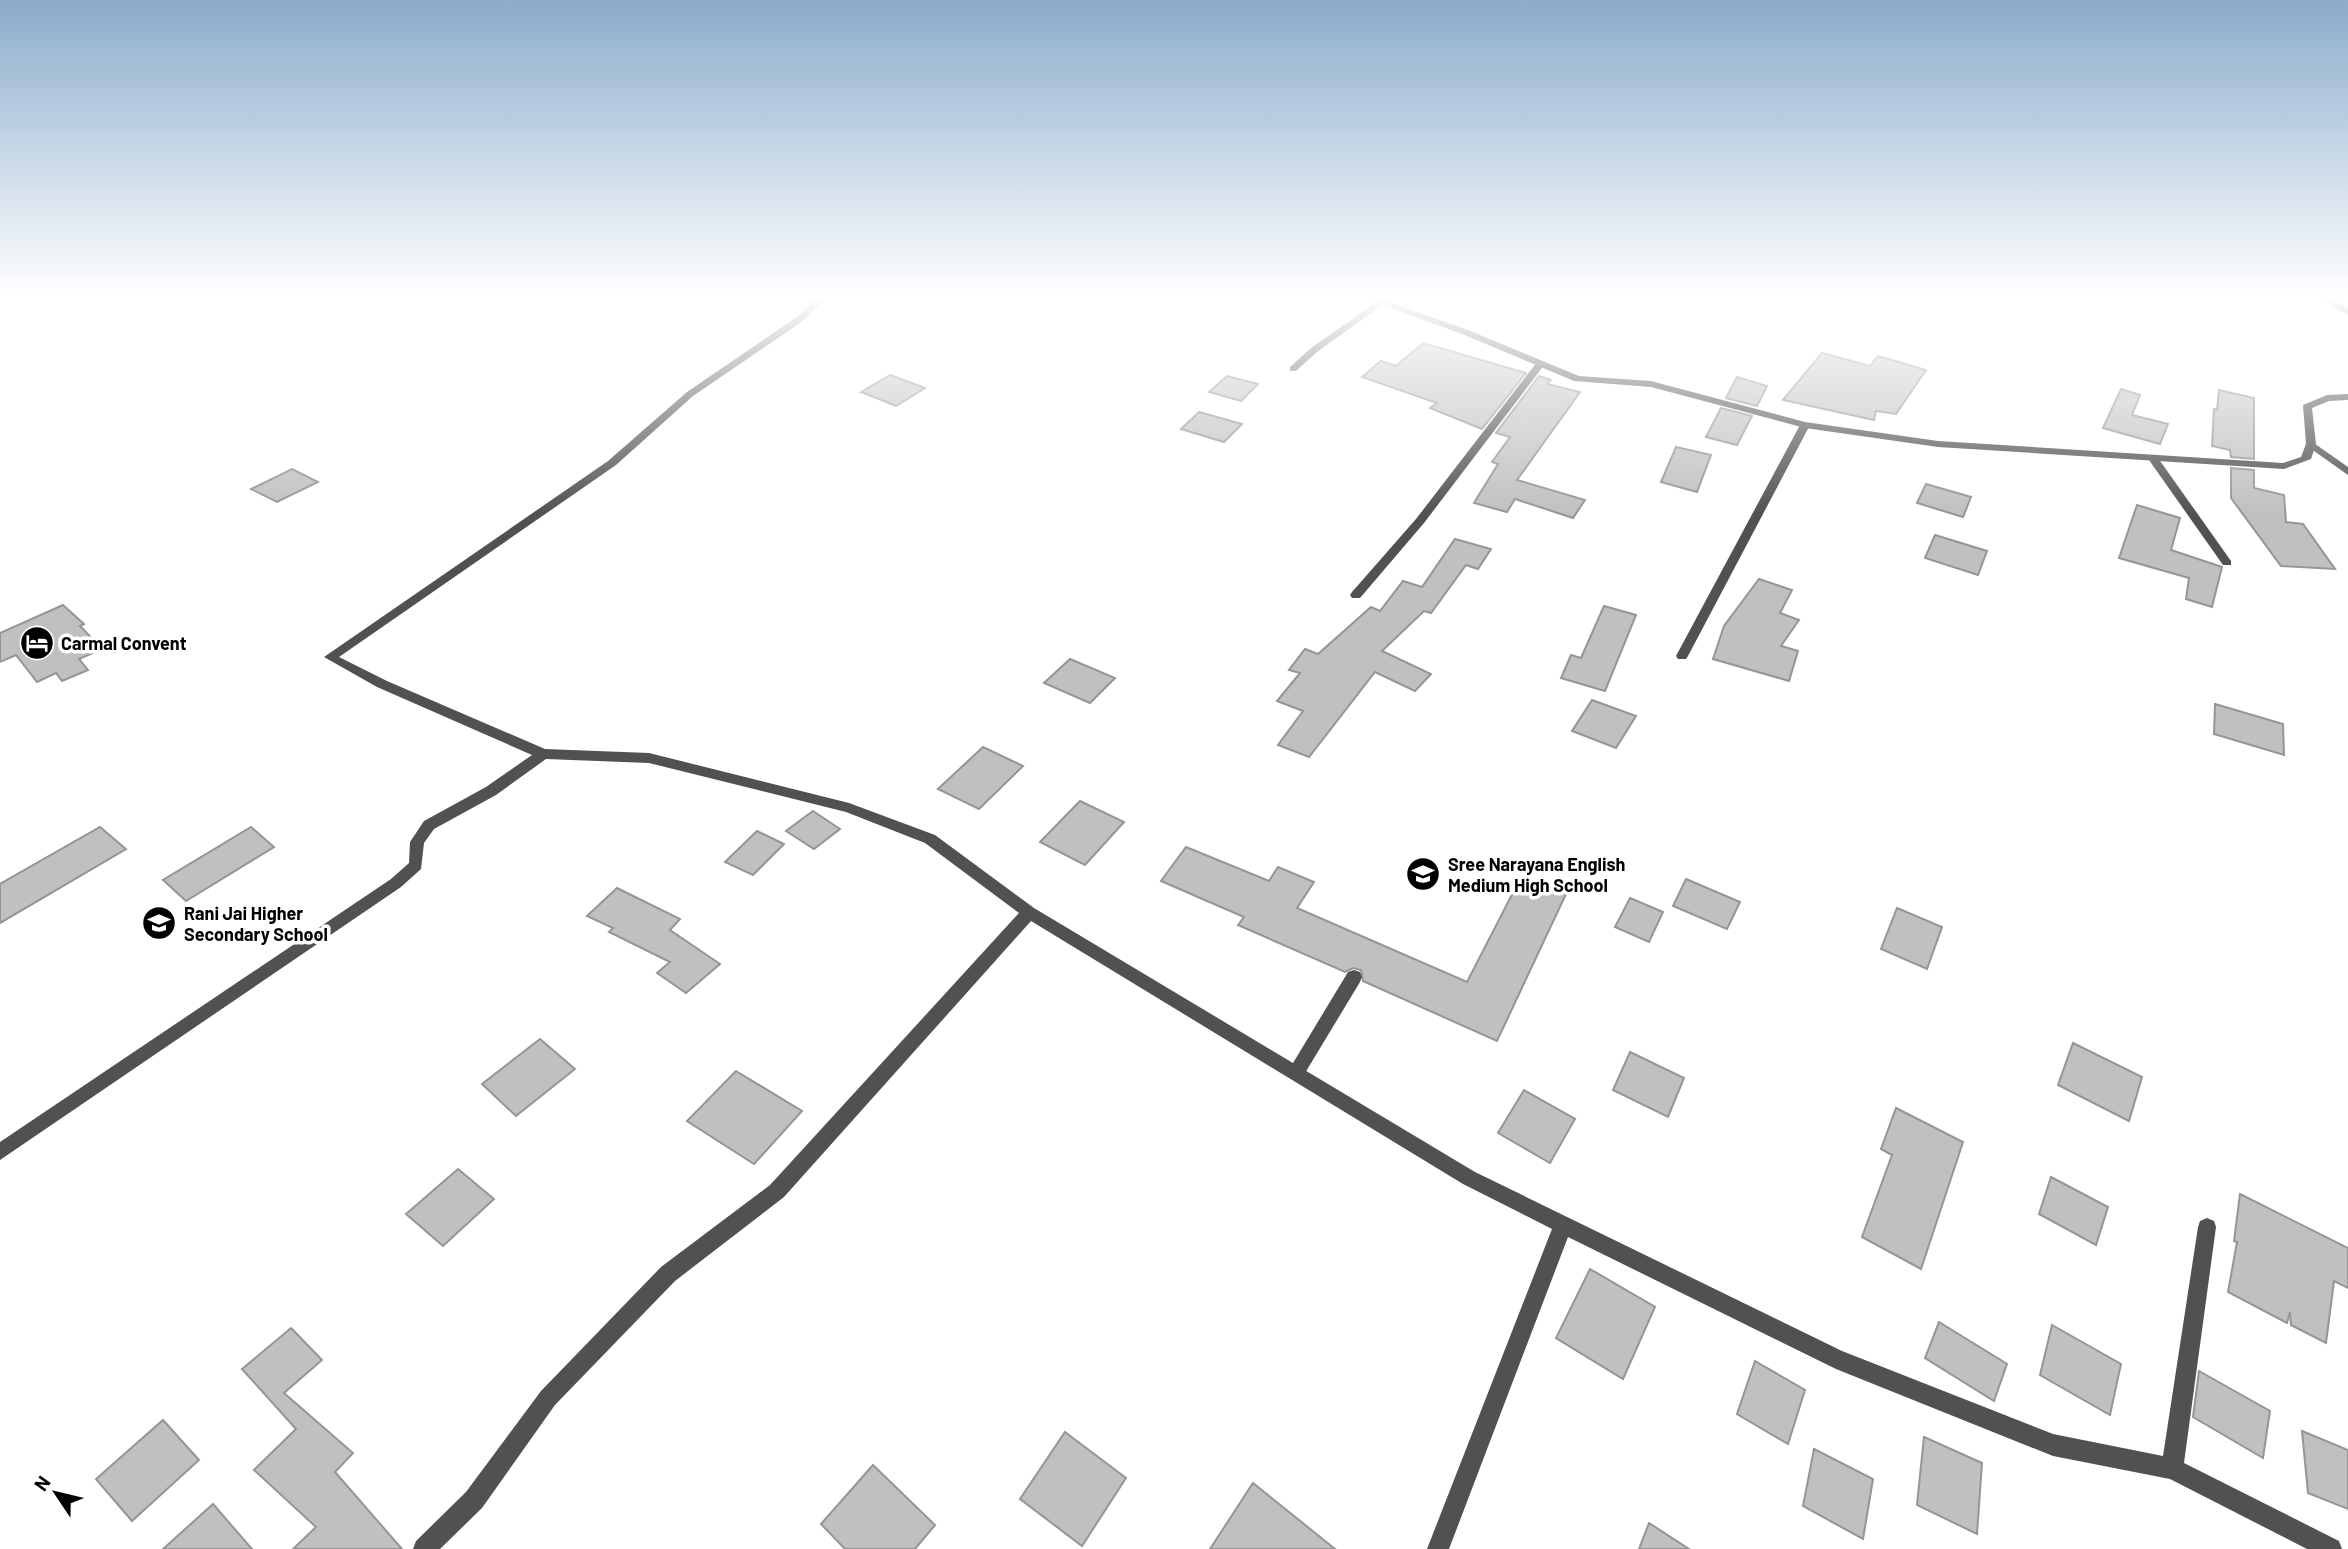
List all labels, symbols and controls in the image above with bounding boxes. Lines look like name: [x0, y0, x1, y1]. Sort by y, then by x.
hotel icon: Carmal Convent: [18, 624, 56, 662]
place label: Carmal Convent: [61, 632, 187, 654]
place label: Sree Narayana English Medium High School: [1448, 853, 1625, 896]
school or university icon: Sree Narayana English Medium High School: [1404, 855, 1442, 893]
place label: Rani Jai Higher Secondary School: [184, 902, 328, 945]
school or university icon: Rani Jai Higher Secondary School: [140, 904, 178, 942]
north arrow: [21, 1458, 91, 1528]
text: N: [29, 1471, 55, 1495]

